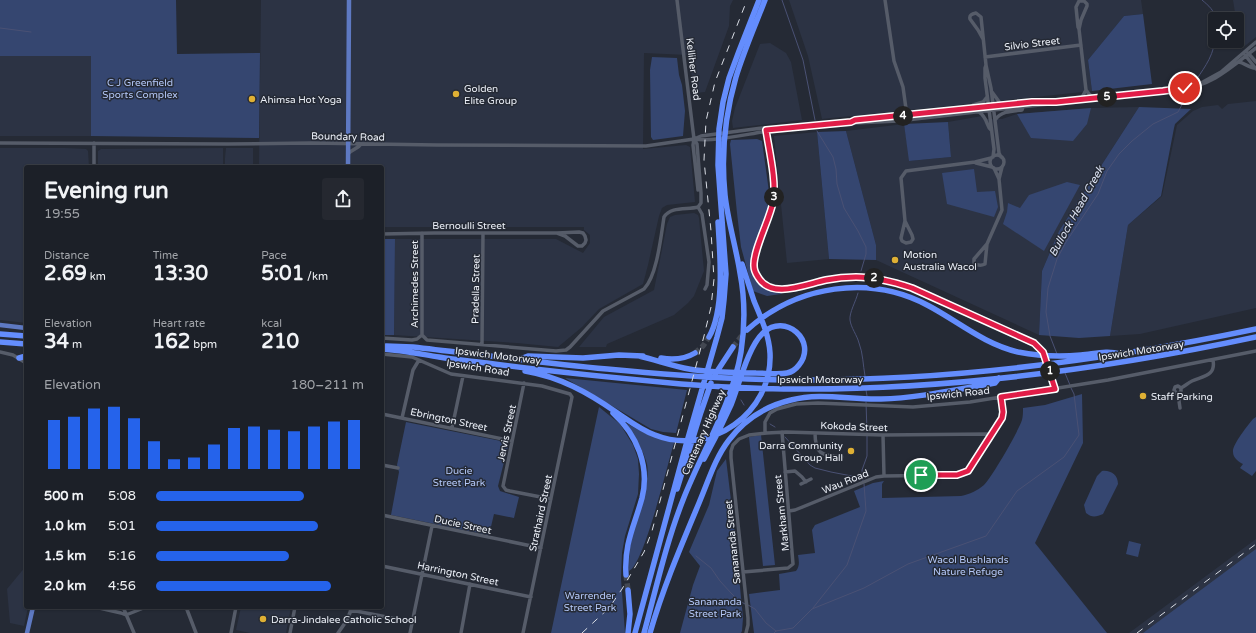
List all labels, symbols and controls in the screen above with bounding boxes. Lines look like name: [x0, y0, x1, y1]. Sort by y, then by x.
map controls: [1208, 12, 1244, 48]
button: locate: [1208, 12, 1244, 48]
street label: Silvio Street: [1004, 35, 1061, 53]
street label: Kelliher Road: [683, 37, 703, 101]
pin: [1168, 71, 1202, 105]
park label: C J Greenfield Sports Complex: [102, 77, 178, 101]
icon: check: [1174, 77, 1196, 99]
place label: Golden Elite Group: [464, 83, 517, 107]
pin: 5: [1097, 87, 1117, 107]
marker: Golden Elite Group: [451, 89, 461, 99]
text: 5: [1104, 90, 1110, 103]
marker: Ahimsa Hot Yoga: [247, 94, 257, 104]
place label: Ahimsa Hot Yoga: [260, 94, 342, 106]
pin: 4: [893, 106, 913, 126]
text: 4: [900, 109, 906, 122]
street label: Boundary Road: [311, 130, 385, 144]
water label: Bullock Head Creek: [1046, 163, 1107, 259]
text: Evening run: [44, 178, 169, 204]
button: share: [322, 178, 364, 220]
pin: 3: [764, 187, 784, 207]
text: 3: [771, 190, 777, 203]
text: 19:55: [44, 206, 80, 222]
street label: Bernoulli Street: [432, 220, 506, 232]
street label: Archimedes Street: [409, 240, 421, 328]
text: Distance: [44, 249, 89, 262]
text: Time: [153, 249, 178, 262]
text: Pace: [261, 249, 287, 262]
place label: Motion Australia Wacol: [903, 249, 977, 273]
street label: Pradella Street: [469, 254, 483, 324]
marker: Motion Australia Wacol: [890, 255, 900, 265]
text: 2.69: [44, 262, 87, 286]
text: 13:30: [153, 262, 208, 286]
text: 5:01: [261, 262, 304, 286]
pin: 2: [864, 268, 884, 288]
text: km: [87, 270, 106, 283]
text: /km: [304, 270, 328, 283]
text: 2: [871, 271, 877, 284]
text: Elevation: [44, 317, 92, 330]
text: Heart rate: [153, 317, 205, 330]
text: kcal: [261, 317, 282, 330]
text: 34: [44, 330, 69, 354]
text: 162: [153, 330, 190, 354]
text: 210: [261, 330, 299, 354]
text: m: [69, 338, 82, 351]
text: bpm: [190, 338, 217, 351]
street label: Ipswich Motorway: [1098, 338, 1185, 364]
street label: Ipswich Motorway: [454, 345, 542, 367]
street label: Ipswich Road: [446, 357, 510, 379]
pin: 1: [1040, 361, 1060, 381]
text: 1: [1047, 364, 1053, 377]
street label: Ipswich Motorway: [777, 374, 864, 386]
text: Elevation: [44, 377, 101, 393]
text: 180–211 m: [291, 377, 364, 393]
street label: Ipswich Road: [926, 385, 990, 403]
street label: Centenary Highway: [680, 387, 728, 477]
marker: Staff Parking: [1138, 391, 1148, 401]
place label: Staff Parking: [1151, 391, 1213, 403]
street label: Jervis Street: [495, 403, 519, 463]
street label: Ebrington Street: [409, 406, 489, 434]
street label: Kokoda Street: [820, 420, 888, 434]
place label: Darra Community Group Hall: [759, 440, 844, 464]
marker: Darra Community Group Hall: [846, 446, 856, 456]
pin: [904, 458, 938, 492]
icon: arrive: [910, 464, 932, 486]
park label: Ducie Street Park: [433, 465, 486, 489]
street label: Wau Road: [820, 467, 870, 497]
street label: Strathaird Street: [527, 474, 555, 553]
street label: Markham Street: [772, 474, 792, 552]
text: 500 m: [44, 488, 84, 504]
text: 5:08: [108, 488, 136, 504]
street label: Sanananda Street: [723, 499, 743, 584]
street label: Ducie Street: [433, 513, 493, 537]
text: 1.0 km: [44, 518, 86, 534]
text: 5:01: [108, 518, 136, 534]
text: 1.5 km: [44, 548, 86, 564]
text: 5:16: [108, 548, 136, 564]
park label: Wacol Bushlands Nature Refuge: [928, 554, 1009, 578]
street label: Harrington Street: [416, 559, 500, 588]
text: 2.0 km: [44, 578, 86, 594]
text: 4:56: [108, 578, 136, 594]
park label: Warrender Street Park: [564, 590, 617, 614]
park label: Sanananda Street Park: [688, 596, 742, 620]
marker: Darra-Jindalee Catholic School: [258, 614, 268, 624]
place label: Darra-Jindalee Catholic School: [271, 614, 417, 626]

